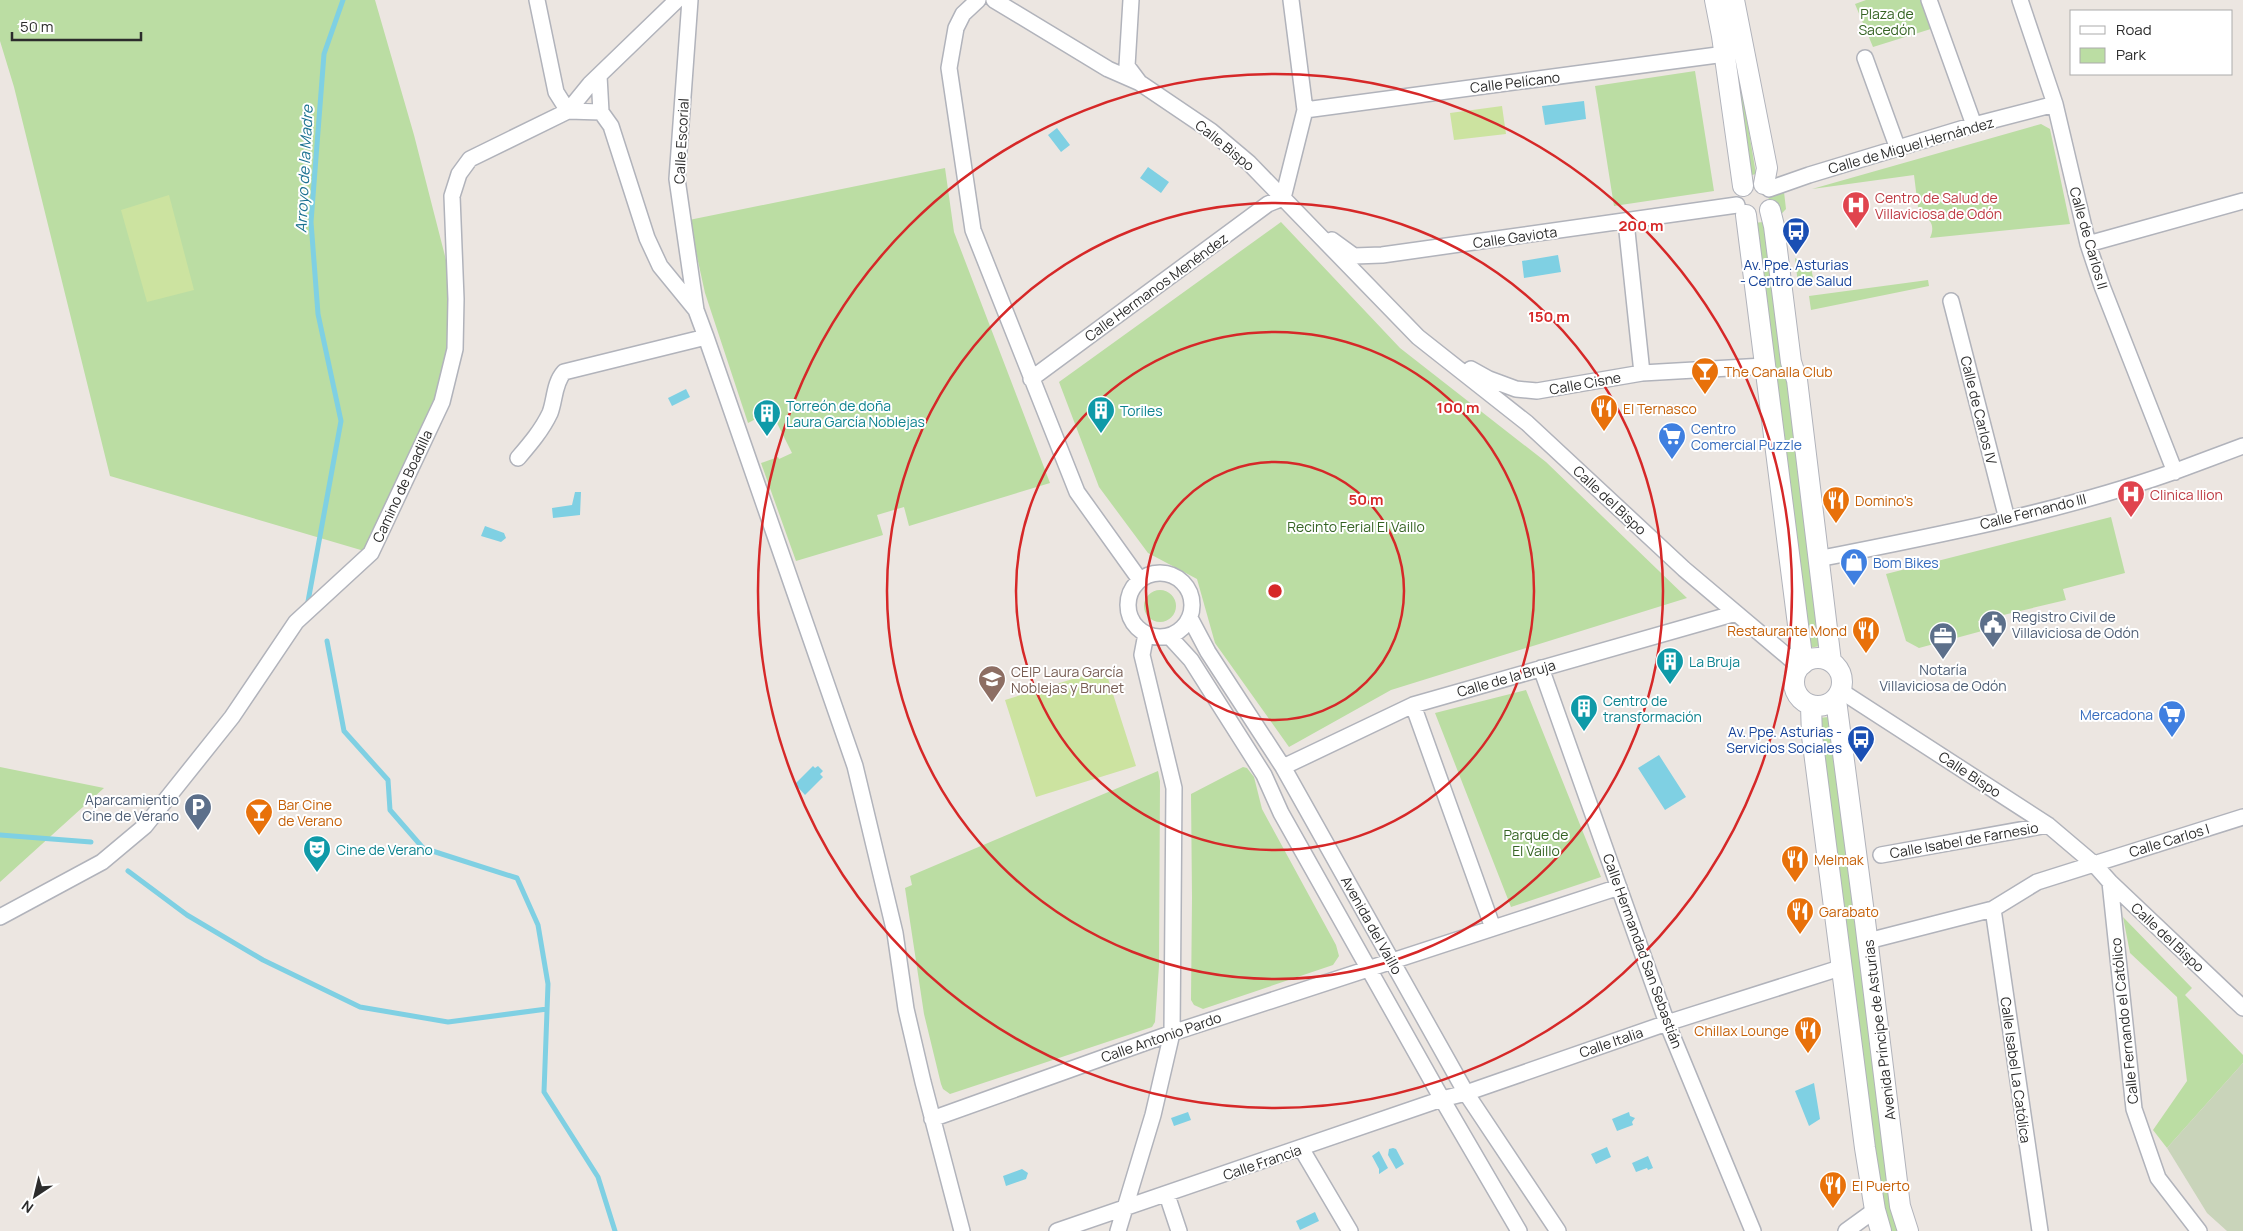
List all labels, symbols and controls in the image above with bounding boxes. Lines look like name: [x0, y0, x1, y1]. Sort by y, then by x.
park label: Plaza de Sacedón: [1858, 4, 1916, 39]
scale bar: [12, 10, 141, 42]
legend: [2070, 10, 2233, 75]
text: 50 m: [20, 16, 54, 37]
text: Road: [2116, 19, 2152, 40]
text: Park: [2116, 44, 2146, 65]
street label: Calle Pelícano: [1469, 67, 1561, 97]
street label: Calle Escorial: [669, 98, 693, 184]
water label: Arroyo de la Madre: [290, 104, 318, 233]
street label: Calle de Miguel Hernández: [1826, 112, 1996, 178]
street label: Calle Bispo: [1191, 115, 1259, 175]
street label: Calle de Carlos II: [2065, 185, 2113, 291]
place label: Centro de Salud de Villaviciosa de Odón: [1875, 188, 2002, 223]
hospital icon: Centro de Salud de Villaviciosa de Odón: [1841, 190, 1871, 229]
text: 200 m: [1618, 215, 1664, 236]
bus stop icon: Av. Ppe. Asturias - Centro de Salud: [1781, 216, 1811, 255]
street label: Calle Gaviota: [1472, 222, 1558, 252]
street label: Calle Hermanos Menéndez: [1081, 229, 1231, 345]
place label: Av. Ppe. Asturias - Centro de Salud: [1740, 255, 1852, 290]
text: 150 m: [1528, 306, 1570, 327]
street label: Calle de Carlos IV: [1956, 354, 2002, 467]
bar icon: The Canalla Club: [1690, 356, 1720, 395]
place label: The Canalla Club: [1724, 362, 1833, 381]
street label: Calle Cisne: [1548, 367, 1622, 399]
restaurant icon: El Ternasco: [1589, 393, 1619, 432]
building icon: Toriles: [1086, 395, 1116, 434]
place label: Torreón de doña Laura García Noblejas: [786, 396, 925, 431]
text: 100 m: [1437, 397, 1479, 418]
building icon: Torreón de doña Laura García Noblejas: [752, 398, 782, 437]
place label: El Ternasco: [1623, 399, 1697, 418]
place label: Toriles: [1120, 401, 1163, 420]
place label: Centro Comercial Puzzle: [1691, 419, 1802, 454]
supermarket icon: Centro Comercial Puzzle: [1657, 421, 1687, 460]
street label: Camino de Boadilla: [368, 427, 436, 545]
street label: Calle del Bispo: [1569, 461, 1651, 539]
hospital icon: Clinica Ilion: [2116, 479, 2146, 518]
restaurant icon: Domino's: [1821, 485, 1851, 524]
place label: Clinica Ilion: [2150, 485, 2223, 504]
text: 50 m: [1348, 489, 1384, 510]
street label: Calle Fernando III: [1978, 489, 2088, 533]
place label: Domino's: [1855, 491, 1913, 510]
park label: Recinto Ferial El Vaillo: [1287, 517, 1425, 536]
shop icon: Bom Bikes: [1839, 547, 1869, 586]
place label: Bom Bikes: [1873, 553, 1939, 572]
centre of rings: [1266, 582, 1284, 600]
place label: Registro Civil de Villaviciosa de Odón: [2012, 607, 2139, 642]
public building icon: Registro Civil de Villaviciosa de Odón: [1978, 609, 2008, 648]
restaurant icon: Restaurante Mond: [1851, 615, 1881, 654]
place label: Restaurante Mond: [1727, 621, 1847, 640]
office icon: Notaría Villaviciosa de Odón: [1928, 621, 1958, 660]
building icon: La Bruja: [1655, 646, 1685, 685]
place label: La Bruja: [1689, 652, 1740, 671]
street label: Calle de la Bruja: [1455, 655, 1557, 701]
place label: Notaría Villaviciosa de Odón: [1879, 660, 2007, 695]
place label: CEIP Laura García Noblejas y Brunet: [1011, 662, 1125, 697]
school or university icon: CEIP Laura García Noblejas y Brunet: [977, 664, 1007, 703]
place label: Centro de transformación: [1603, 691, 1702, 726]
building icon: Centro de transformación: [1569, 693, 1599, 732]
supermarket icon: Mercadona: [2157, 699, 2187, 738]
place label: Mercadona: [2080, 705, 2153, 724]
place label: Av. Ppe. Asturias - Servicios Sociales: [1726, 722, 1842, 757]
bus stop icon: Av. Ppe. Asturias - Servicios Sociales: [1846, 724, 1876, 763]
street label: Calle Bispo: [1935, 747, 2005, 801]
place label: Aparcamientio Cine de Verano: [82, 790, 179, 825]
parking icon: Aparcamientio Cine de Verano: [183, 792, 213, 831]
place label: Bar Cine de Verano: [278, 795, 342, 830]
bar icon: Bar Cine de Verano: [244, 797, 274, 836]
street label: Calle Isabel de Farnesio: [1888, 818, 2040, 862]
street label: Calle Carlos I: [2127, 819, 2211, 861]
park label: Parque de El Vaillo: [1503, 825, 1569, 860]
theatre icon: Cine de Verano: [302, 834, 332, 873]
place label: Cine de Verano: [336, 840, 433, 859]
restaurant icon: Melmak: [1780, 844, 1810, 883]
place label: Melmak: [1814, 850, 1865, 869]
street label: Calle Hermandad San Sebastián: [1599, 851, 1687, 1051]
street label: Avenida del Vaillo: [1337, 872, 1407, 978]
restaurant icon: Garabato: [1785, 896, 1815, 935]
street label: Calle del Bispo: [2127, 898, 2209, 976]
place label: Garabato: [1819, 902, 1879, 921]
street label: Calle Fernando el Católico: [2106, 937, 2142, 1105]
street label: Avenida Príncipe de Asturias: [1859, 939, 1899, 1121]
street label: Calle Isabel La Católica: [1996, 996, 2036, 1144]
street label: Calle Antonio Pardo: [1098, 1007, 1224, 1067]
restaurant icon: Chillax Lounge: [1793, 1015, 1823, 1054]
place label: Chillax Lounge: [1694, 1021, 1789, 1040]
street label: Calle Italia: [1577, 1022, 1645, 1062]
street label: Calle Francia: [1220, 1140, 1304, 1184]
restaurant icon: El Puerto: [1818, 1170, 1848, 1209]
north arrow: [10, 1171, 60, 1221]
place label: El Puerto: [1852, 1176, 1910, 1195]
text: N: [18, 1196, 37, 1218]

